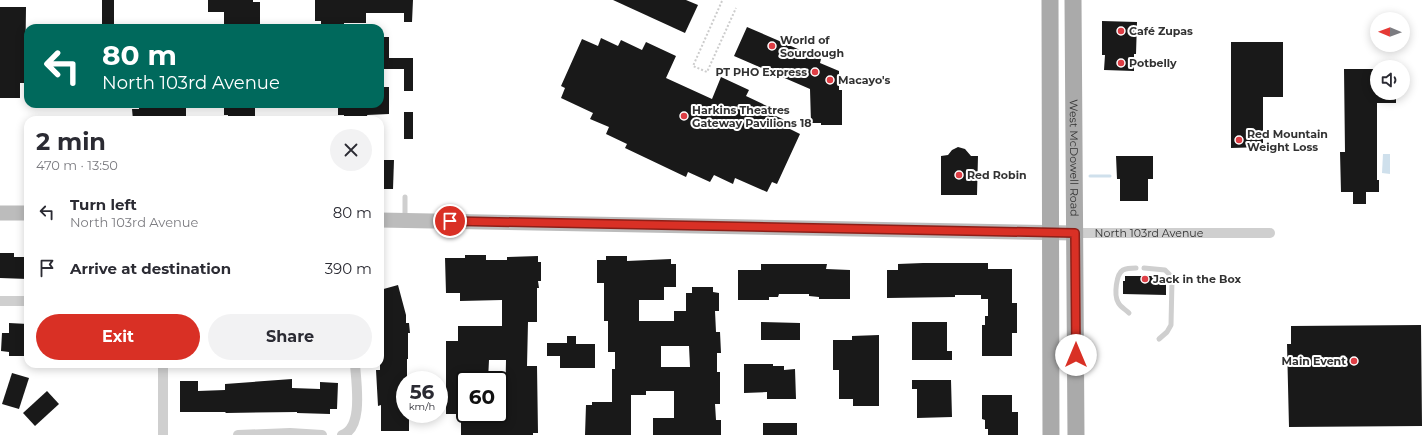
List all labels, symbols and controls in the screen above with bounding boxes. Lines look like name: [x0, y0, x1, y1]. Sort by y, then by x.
north arrow: [1370, 12, 1410, 52]
map controls: [1370, 12, 1410, 100]
place label: Café Zupas: [1129, 24, 1193, 38]
marker: Café Zupas: [1116, 26, 1126, 36]
place label: World of Sourdough: [780, 33, 844, 60]
text: 80 m: [102, 38, 177, 72]
icon: left: [36, 40, 88, 92]
marker: World of Sourdough: [767, 41, 777, 51]
place label: Potbelly: [1129, 56, 1177, 70]
marker: Potbelly: [1116, 58, 1126, 68]
button: sound: [1370, 60, 1410, 100]
place label: PT PHO Express: [716, 65, 807, 79]
marker: PT PHO Express: [810, 67, 820, 77]
text: North 103rd Avenue: [102, 72, 280, 94]
place label: Macayo's: [838, 73, 891, 87]
marker: Macayo's: [825, 75, 835, 85]
street label: West McDowell Road: [1067, 99, 1081, 217]
place label: Harkins Theatres Gateway Pavilions 18: [692, 103, 812, 130]
marker: Harkins Theatres Gateway Pavilions 18: [679, 111, 689, 121]
text: 2 min: [36, 127, 106, 156]
place label: Red Mountain Weight Loss: [1247, 127, 1328, 154]
button: close: [330, 129, 372, 171]
marker: Red Mountain Weight Loss: [1234, 135, 1244, 145]
text: 470 m · 13:50: [36, 157, 118, 173]
place label: Red Robin: [967, 168, 1027, 182]
marker: Red Robin: [954, 170, 964, 180]
text: Turn left: [70, 195, 137, 214]
icon: left: [36, 201, 58, 223]
text: 80 m: [333, 203, 372, 222]
pin: [433, 204, 467, 238]
icon: arrive: [439, 210, 461, 232]
text: North 103rd Avenue: [70, 214, 198, 230]
street label: North 103rd Avenue: [1095, 226, 1204, 240]
icon: arrive: [36, 257, 58, 279]
text: Arrive at destination: [70, 259, 231, 278]
text: 390 m: [325, 259, 372, 278]
place label: Jack in the Box: [1152, 272, 1242, 286]
marker: Jack in the Box: [1140, 274, 1150, 284]
button: Exit: [36, 314, 200, 360]
button: Share: [208, 314, 372, 360]
position arrow: [1055, 334, 1097, 376]
place label: Main Event: [1282, 354, 1346, 368]
marker: Main Event: [1349, 356, 1359, 366]
speed limit sign: 60: [456, 371, 508, 423]
text: 56: [410, 380, 434, 404]
text: km/h: [409, 400, 435, 413]

